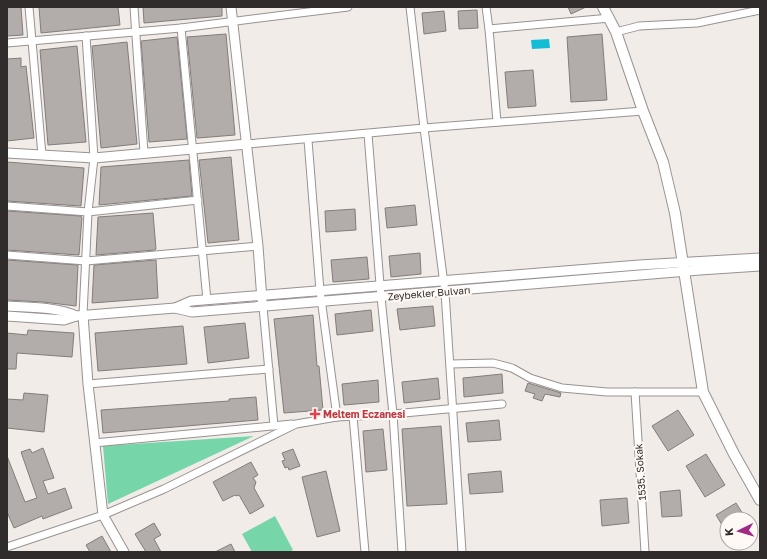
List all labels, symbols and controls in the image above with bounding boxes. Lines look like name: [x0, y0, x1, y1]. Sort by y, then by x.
street label: Zeybekler Bulvarı: [387, 283, 471, 303]
place label: Meltem Eczanesi: [323, 408, 405, 420]
marker: Meltem Eczanesi: [310, 409, 320, 419]
street label: 1535. Sokak: [632, 443, 648, 501]
north arrow: [719, 511, 759, 551]
text: K: [722, 527, 735, 536]

